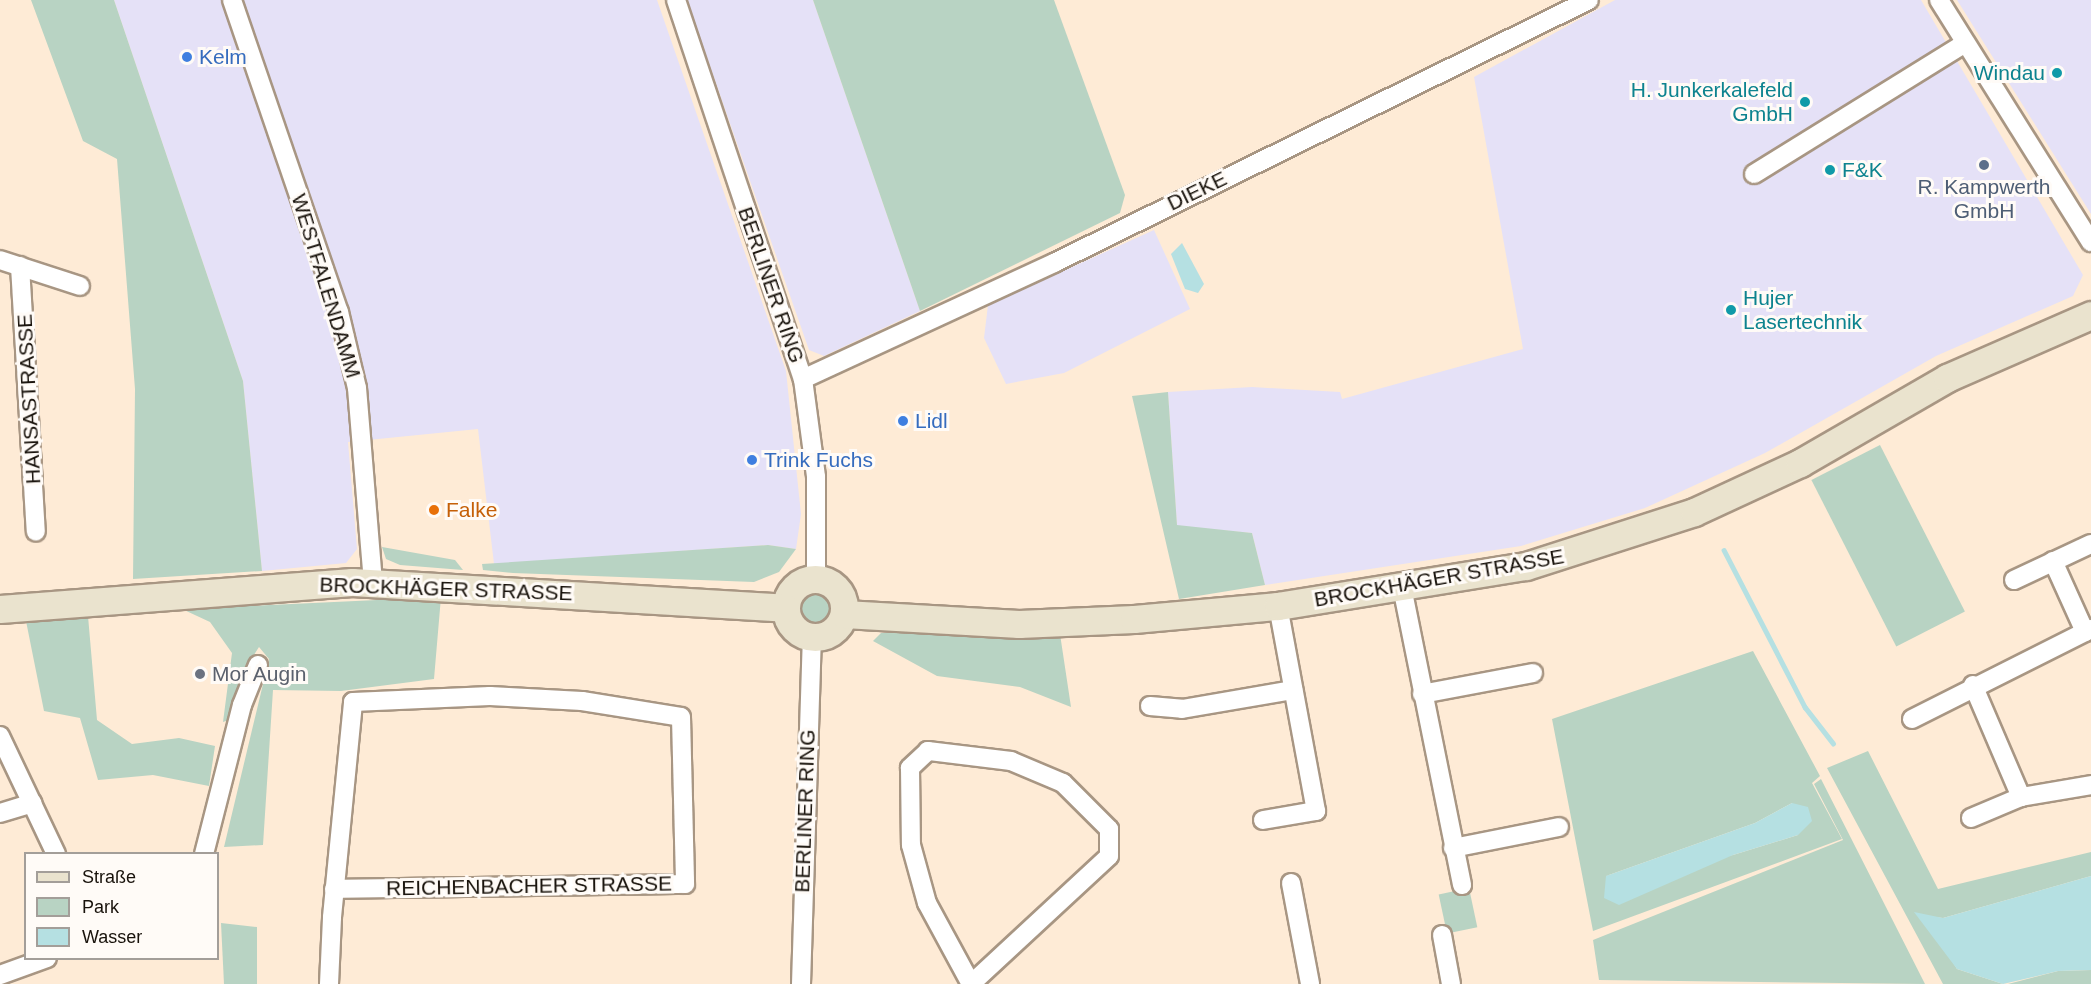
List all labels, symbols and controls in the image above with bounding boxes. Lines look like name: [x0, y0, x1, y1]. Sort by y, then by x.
place label: Kelm: [199, 44, 247, 70]
marker: Kelm: [180, 50, 194, 64]
place label: Windau: [1974, 60, 2045, 86]
marker: Windau: [2050, 66, 2064, 80]
place label: H. Junkerkalefeld GmbH: [1631, 77, 1793, 127]
marker: H. Junkerkalefeld GmbH: [1798, 95, 1812, 109]
place label: F&K: [1842, 157, 1883, 183]
marker: R. Kampwerth GmbH: [1977, 158, 1991, 172]
marker: F&K: [1823, 163, 1837, 177]
street label: DIEKE: [1163, 166, 1231, 216]
place label: R. Kampwerth GmbH: [1917, 174, 2051, 224]
street label: WESTFALENDAMM: [286, 191, 366, 381]
street label: BERLINER RING: [732, 204, 810, 366]
place label: Hujer Lasertechnik: [1743, 285, 1862, 335]
marker: Hujer Lasertechnik: [1724, 303, 1738, 317]
street label: HANSASTRASSE: [12, 313, 46, 485]
place label: Lidl: [915, 408, 948, 434]
marker: Lidl: [896, 414, 910, 428]
place label: Trink Fuchs: [764, 447, 873, 473]
marker: Trink Fuchs: [745, 453, 759, 467]
place label: Falke: [446, 497, 497, 523]
marker: Falke: [427, 503, 441, 517]
street label: BROCKHÄGER STRASSE: [1312, 544, 1566, 612]
street label: BROCKHÄGER STRASSE: [319, 572, 573, 606]
place label: Mor Augin: [212, 661, 308, 687]
marker: Mor Augin: [193, 667, 207, 681]
street label: BERLINER RING: [790, 729, 820, 893]
legend: [24, 852, 219, 960]
text: Straße: [82, 867, 136, 887]
street label: REICHENBACHER STRASSE: [386, 871, 672, 901]
text: Park: [82, 897, 119, 917]
text: Wasser: [82, 927, 142, 947]

